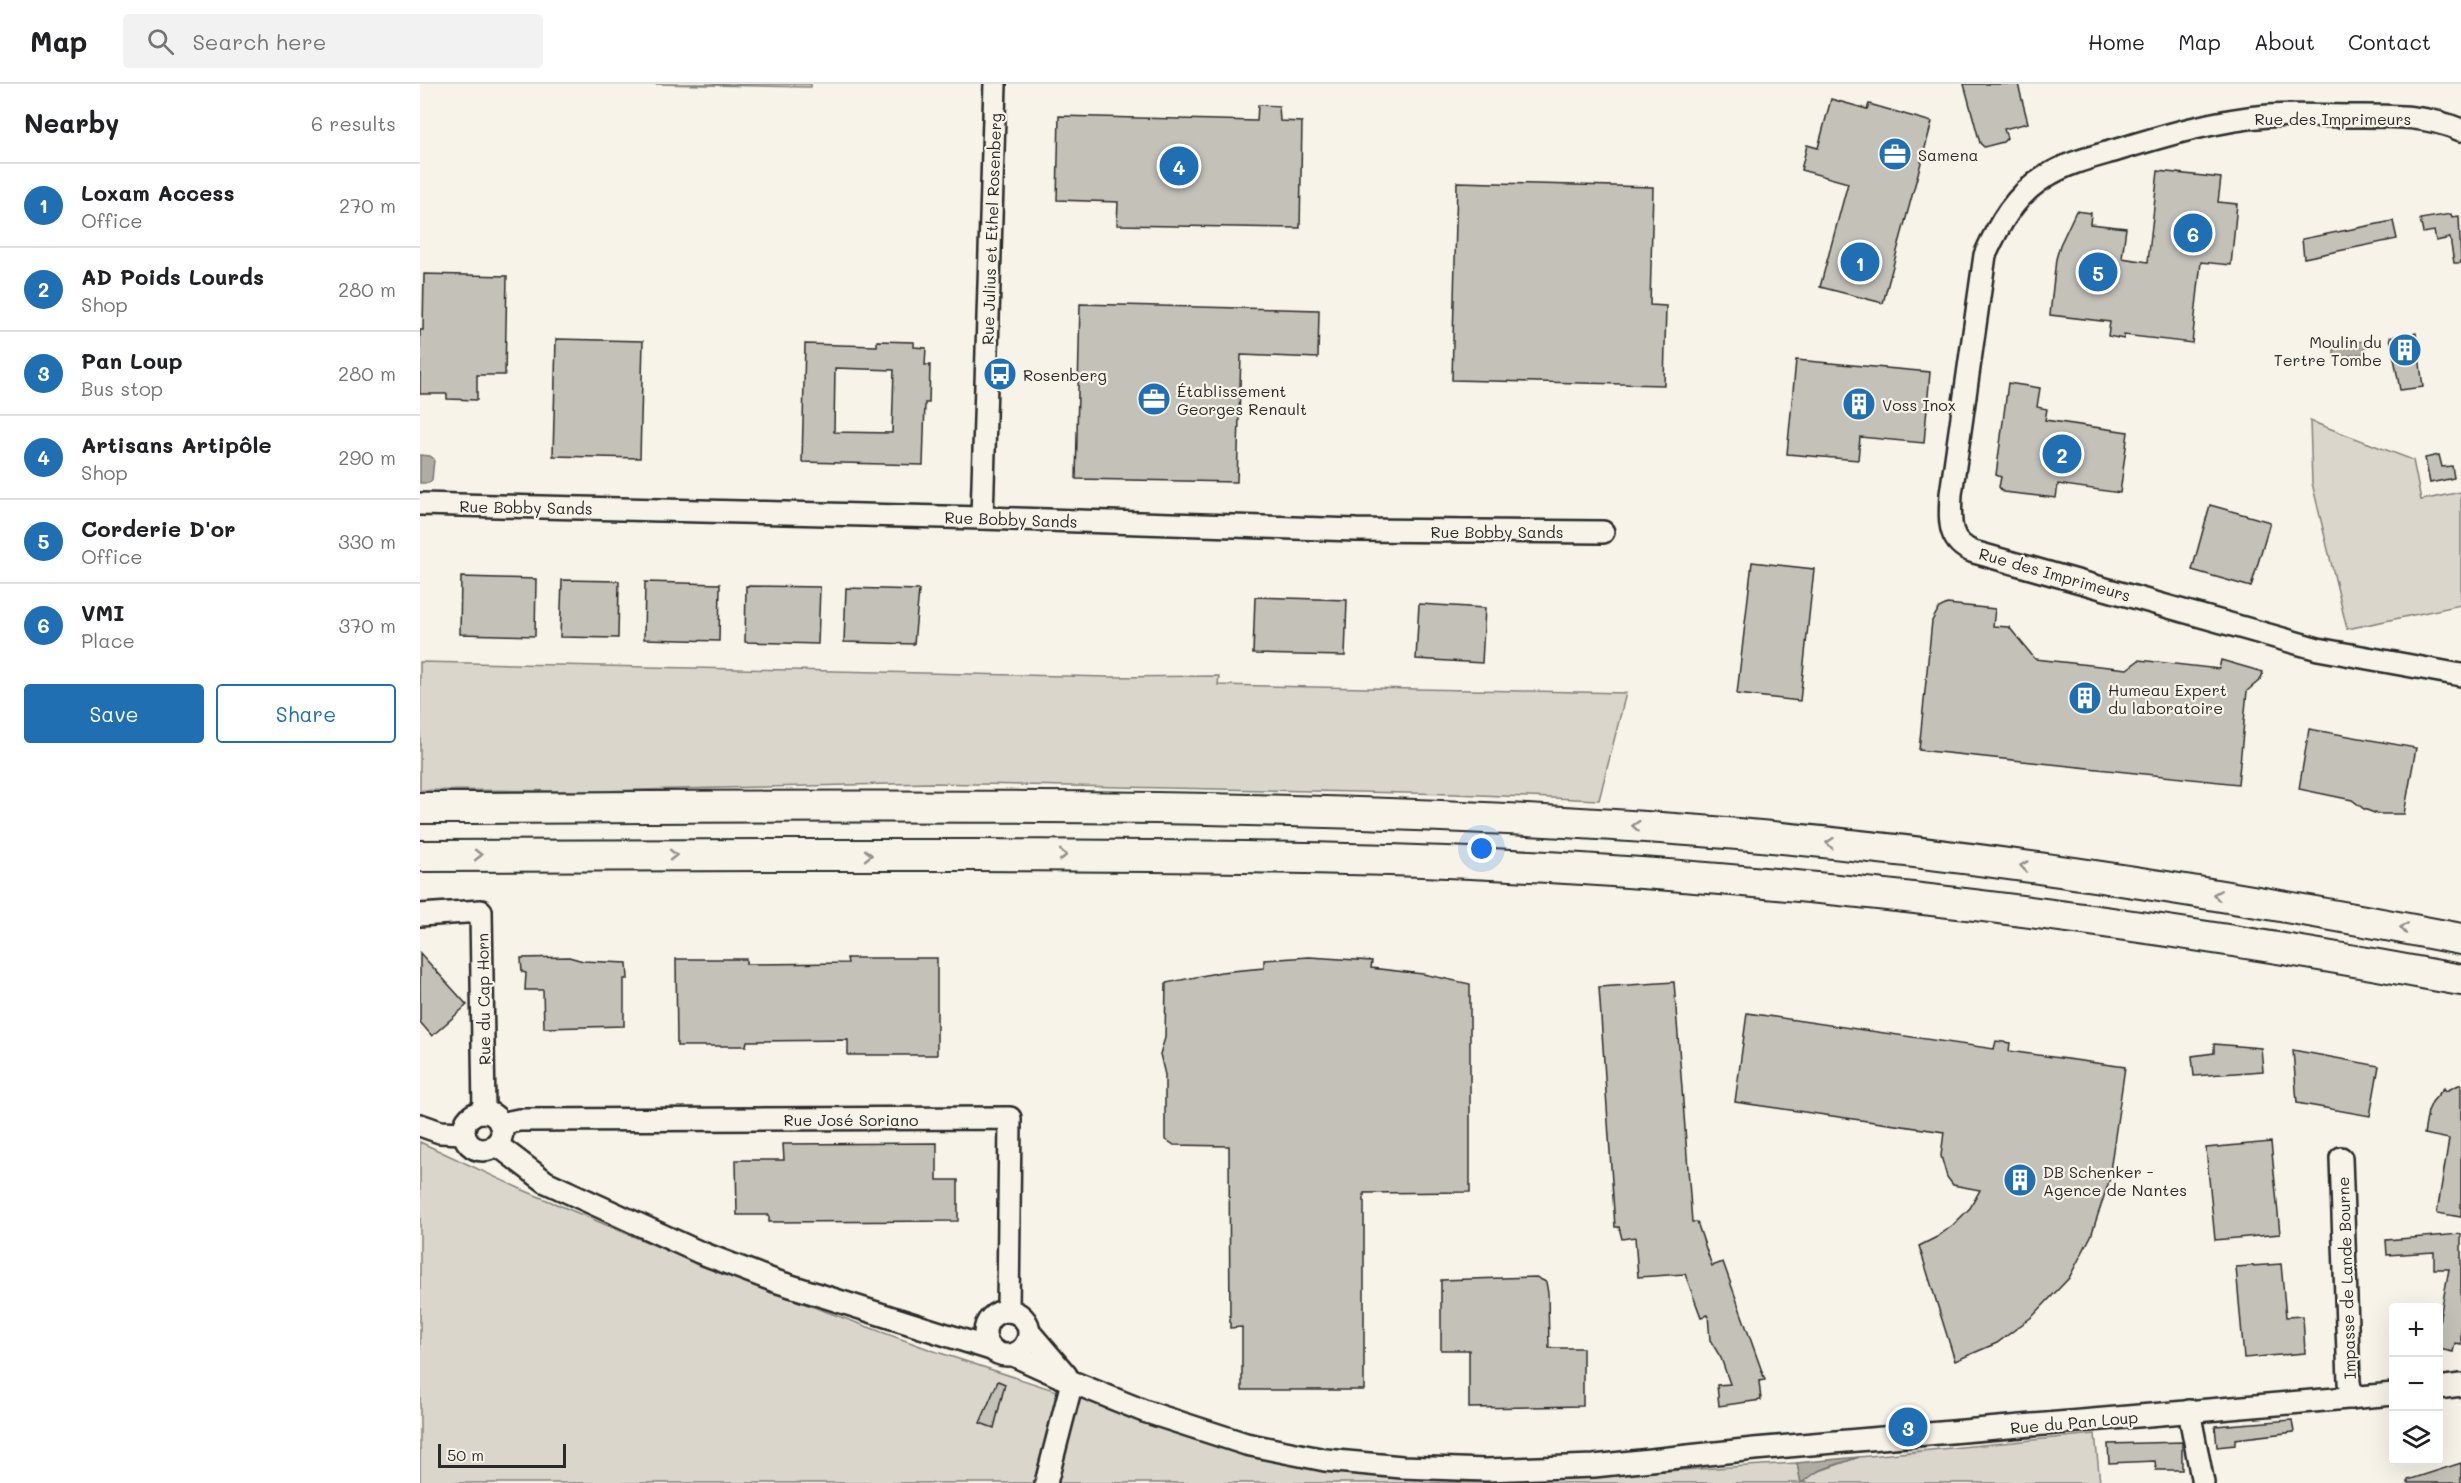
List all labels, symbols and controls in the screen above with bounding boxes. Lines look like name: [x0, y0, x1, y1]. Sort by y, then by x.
search box: [123, 14, 543, 68]
text: Map: [30, 23, 87, 59]
icon: search: [144, 25, 177, 58]
text: Search here: [192, 27, 326, 56]
text: Home: [2088, 28, 2145, 55]
text: Map: [2178, 28, 2221, 55]
text: About: [2254, 28, 2315, 55]
text: Contact: [2348, 28, 2431, 55]
text: Nearby: [24, 106, 119, 140]
street label: Rue des Imprimeurs: [2255, 108, 2411, 129]
text: 6 results: [311, 110, 396, 136]
street label: Rue Julius et Ethel Rosenberg: [976, 113, 1006, 345]
office icon: Samena: [1877, 136, 1913, 172]
pin: 4: [1160, 144, 1198, 188]
place label: Samena: [1918, 144, 1978, 165]
text: Loxam Access: [81, 178, 235, 207]
text: 1: [39, 192, 48, 218]
text: 270 m: [339, 192, 396, 218]
text: Office: [81, 207, 143, 233]
pin: 6: [2174, 210, 2212, 256]
pin: 1: [1840, 240, 1880, 285]
pin: 5: [2078, 250, 2118, 294]
text: AD Poids Lourds: [81, 262, 264, 291]
text: 2: [38, 276, 49, 302]
text: 280 m: [338, 276, 396, 302]
text: Shop: [81, 291, 128, 317]
place label: Moulin du Tertre Tombe: [2274, 331, 2382, 370]
building icon: Moulin du Tertre Tombe: [2387, 332, 2423, 368]
text: Pan Loup: [81, 346, 183, 375]
bus stop icon: Rosenberg: [982, 356, 1018, 392]
text: 3: [38, 360, 50, 386]
text: 280 m: [338, 360, 396, 386]
place label: Rosenberg: [1023, 364, 1107, 385]
text: Bus stop: [81, 375, 163, 401]
place label: Établissement Georges Renault: [1177, 380, 1307, 419]
office icon: Établissement Georges Renault: [1136, 381, 1172, 417]
building icon: Voss Inox: [1841, 386, 1877, 422]
place label: Voss Inox: [1882, 394, 1956, 415]
text: Artisans Artipôle: [81, 430, 272, 459]
pin: 2: [2042, 432, 2082, 476]
text: 4: [37, 444, 50, 470]
text: 290 m: [338, 444, 396, 470]
text: Shop: [81, 459, 128, 485]
street label: Rue Bobby Sands: [459, 495, 593, 519]
street label: Rue Bobby Sands: [944, 506, 1078, 532]
text: Corderie D'or: [81, 514, 236, 543]
street label: Rue Bobby Sands: [1430, 521, 1564, 542]
text: 5: [38, 528, 49, 554]
text: 330 m: [338, 528, 396, 554]
street label: Rue des Imprimeurs: [1977, 542, 2133, 606]
text: Office: [81, 543, 143, 569]
text: VMI: [81, 598, 125, 627]
text: 6: [37, 612, 50, 638]
text: 370 m: [338, 612, 396, 638]
text: Place: [81, 627, 135, 653]
place label: Humeau Expert du laboratoire: [2108, 679, 2227, 718]
building icon: Humeau Expert du laboratoire: [2067, 680, 2103, 716]
button: Save: [24, 684, 204, 743]
button: Share: [216, 684, 396, 743]
one-way arrow: [1632, 820, 1641, 833]
your location: [1467, 834, 1496, 863]
one-way arrow: [1826, 837, 1835, 850]
one-way arrow: [474, 849, 483, 861]
one-way arrow: [669, 849, 678, 861]
one-way arrow: [864, 849, 873, 861]
one-way arrow: [1059, 849, 1068, 862]
one-way arrow: [2019, 861, 2029, 873]
one-way arrow: [2212, 889, 2221, 901]
one-way arrow: [2399, 922, 2409, 935]
street label: Rue du Cap Horn: [471, 933, 495, 1065]
street label: Rue José Soriano: [784, 1109, 918, 1130]
place label: DB Schenker - Agence de Nantes: [2043, 1161, 2187, 1200]
building icon: DB Schenker - Agence de Nantes: [2002, 1162, 2038, 1198]
street label: Impasse de Lande Bourne: [2332, 1176, 2360, 1380]
map controls: [2389, 1303, 2443, 1465]
button: +: [2389, 1303, 2443, 1357]
button: −: [2389, 1357, 2443, 1411]
pin: 3: [1888, 1404, 1928, 1450]
street label: Rue du Pan Loup: [2009, 1406, 2139, 1438]
button: layers: [2389, 1411, 2443, 1465]
scale bar: [438, 1441, 566, 1468]
text: 50 m: [447, 1444, 484, 1465]

